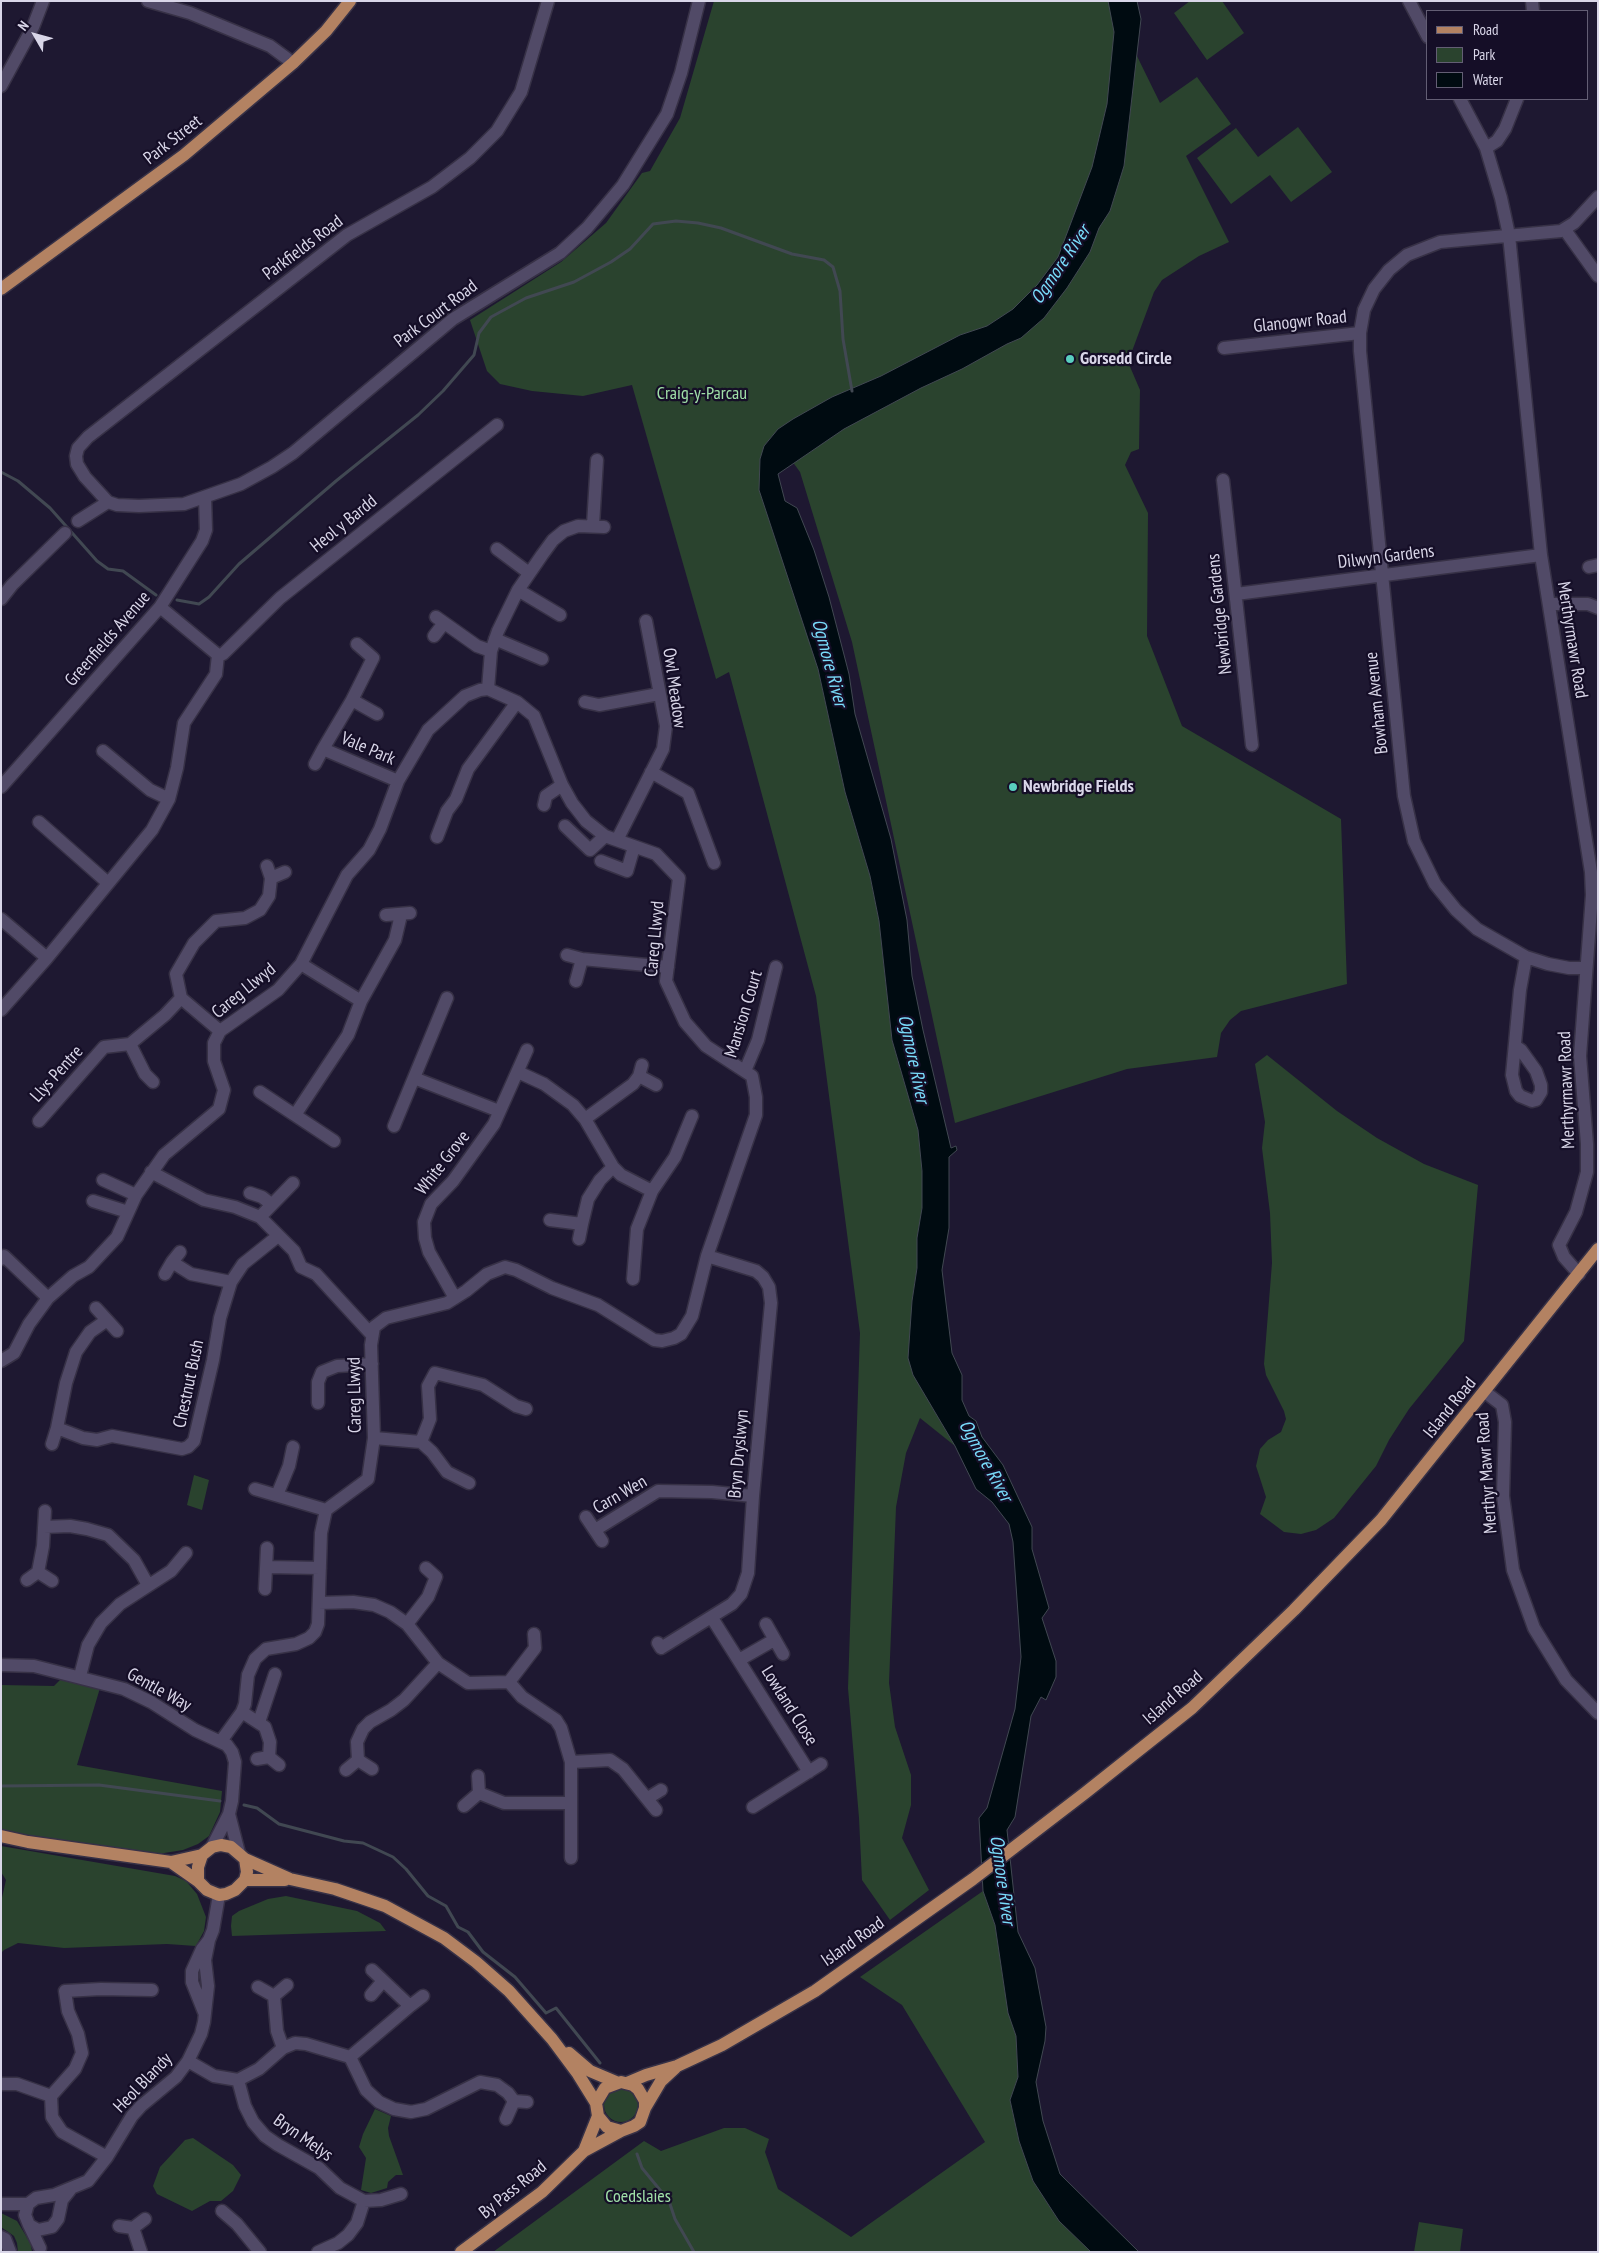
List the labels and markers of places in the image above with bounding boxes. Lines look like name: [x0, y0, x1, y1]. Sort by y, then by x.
place label: Gorsedd Circle: [1080, 348, 1172, 370]
marker: Gorsedd Circle: [1064, 353, 1076, 365]
place label: Newbridge Fields: [1023, 776, 1134, 798]
marker: Newbridge Fields: [1007, 781, 1019, 793]

